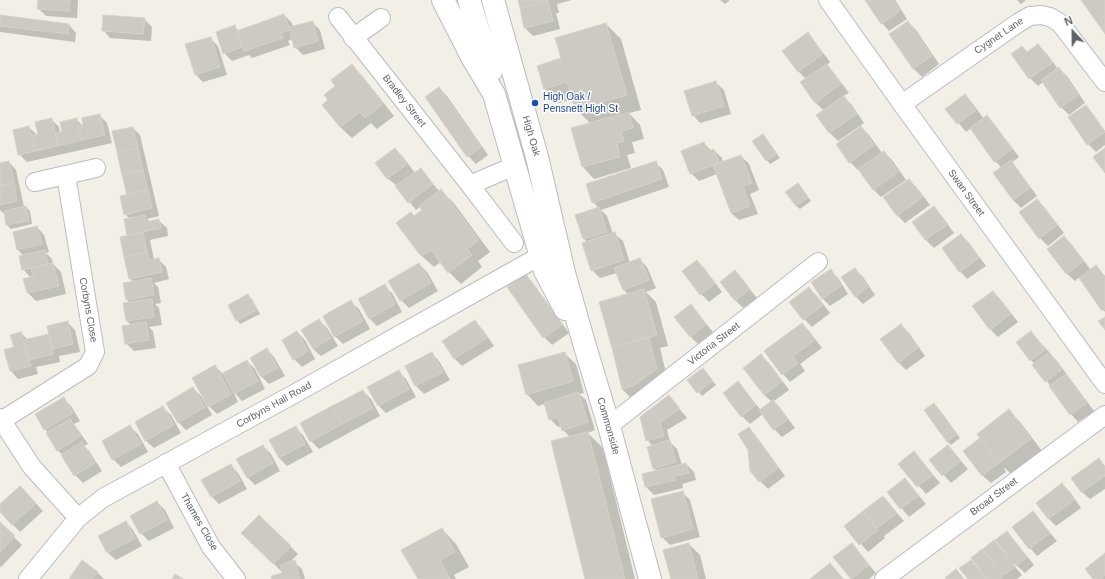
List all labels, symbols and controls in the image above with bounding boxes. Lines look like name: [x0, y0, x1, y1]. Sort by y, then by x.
north arrow: [1053, 12, 1093, 52]
text: N: [1063, 14, 1074, 28]
street label: Cygnet Lane: [972, 15, 1026, 57]
street label: Bradley Street: [380, 72, 428, 130]
place label: High Oak / Pensnett High St: [543, 91, 618, 114]
marker: High Oak / Pensnett High St: [530, 98, 540, 108]
street label: High Oak: [519, 114, 543, 158]
street label: Swan Street: [945, 167, 987, 219]
street label: Corbyns Close: [76, 277, 100, 343]
street label: Victoria Street: [686, 320, 742, 368]
street label: Corbyns Hall Road: [234, 379, 314, 431]
street label: Commonside: [594, 396, 622, 456]
street label: Broad Street: [968, 475, 1020, 519]
street label: Thames Close: [178, 491, 220, 553]

